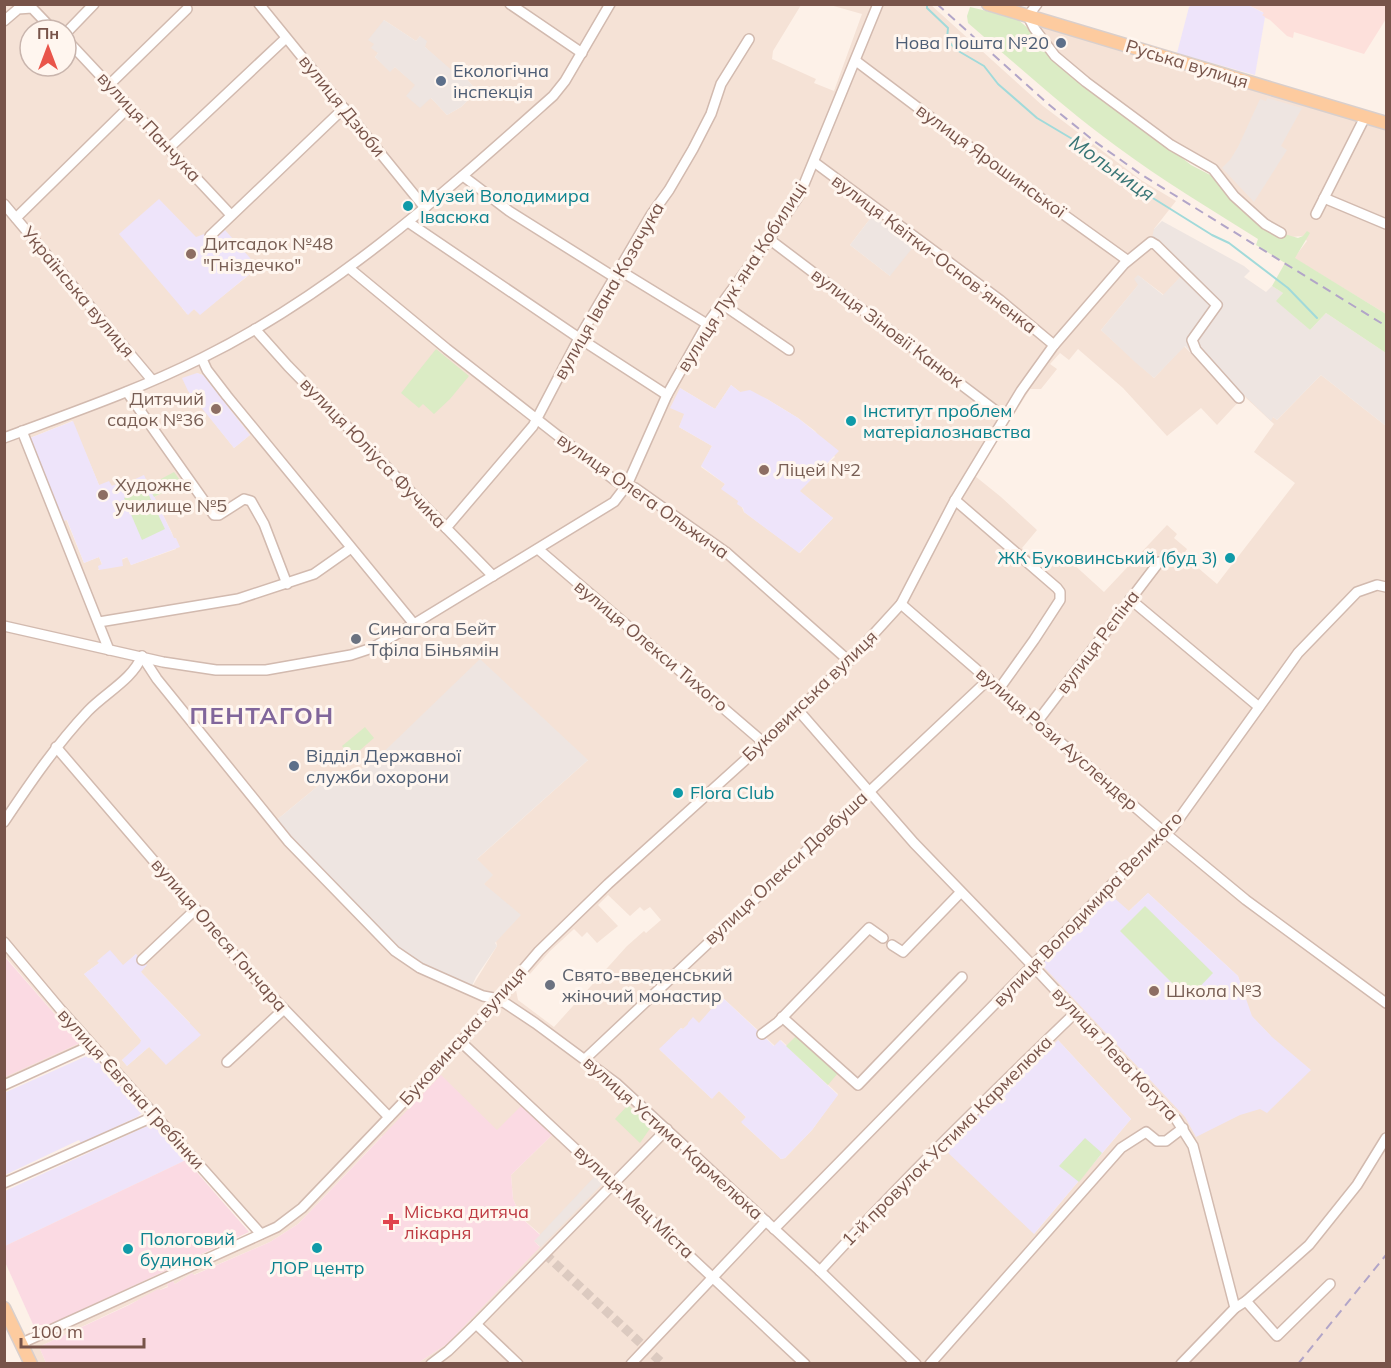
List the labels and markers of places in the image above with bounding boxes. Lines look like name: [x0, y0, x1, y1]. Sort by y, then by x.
place label: Нова Пошта №20: [895, 31, 1049, 54]
marker: Нова Пошта №20: [1054, 36, 1068, 50]
place label: Екологічна інспекція: [453, 59, 549, 103]
marker: Екологічна інспекція: [434, 74, 448, 88]
place label: Музей Володимира Івасюка: [420, 184, 590, 228]
marker: Музей Володимира Івасюка: [401, 199, 415, 213]
place label: Дитсадок №48 "Гніздечко": [203, 232, 333, 276]
marker: Дитсадок №48 "Гніздечко": [184, 247, 198, 261]
place label: Дитячий садок №36: [107, 387, 204, 431]
place label: Інститут проблем матеріалознавства: [863, 399, 1031, 443]
marker: Дитячий садок №36: [209, 402, 223, 416]
marker: Інститут проблем матеріалознавства: [844, 414, 858, 428]
place label: Ліцей №2: [776, 458, 861, 481]
marker: Ліцей №2: [757, 463, 771, 477]
place label: Художнє училище №5: [115, 473, 227, 517]
marker: Художнє училище №5: [96, 488, 110, 502]
place label: ЖК Буковинський (буд 3): [997, 546, 1218, 569]
marker: ЖК Буковинський (буд 3): [1223, 551, 1237, 565]
place label: Синагога Бейт Тфіла Біньямін: [368, 617, 499, 661]
marker: Синагога Бейт Тфіла Біньямін: [349, 632, 363, 646]
place label: Відділ Державної служби охорони: [306, 744, 461, 788]
marker: Відділ Державної служби охорони: [287, 759, 301, 773]
place label: Flora Club: [690, 781, 774, 804]
marker: Flora Club: [671, 786, 685, 800]
place label: Свято-введенський жіночий монастир: [562, 963, 733, 1007]
marker: Свято-введенський жіночий монастир: [543, 978, 557, 992]
place label: Школа №3: [1166, 979, 1262, 1002]
marker: Школа №3: [1147, 984, 1161, 998]
place label: Міська дитяча лікарня: [404, 1200, 529, 1244]
marker: Міська дитяча лікарня: [382, 1213, 400, 1231]
place label: Пологовий будинок: [140, 1227, 235, 1271]
marker: ЛОР центр: [310, 1241, 324, 1255]
marker: Пологовий будинок: [121, 1242, 135, 1256]
place label: ЛОР центр: [270, 1256, 364, 1279]

